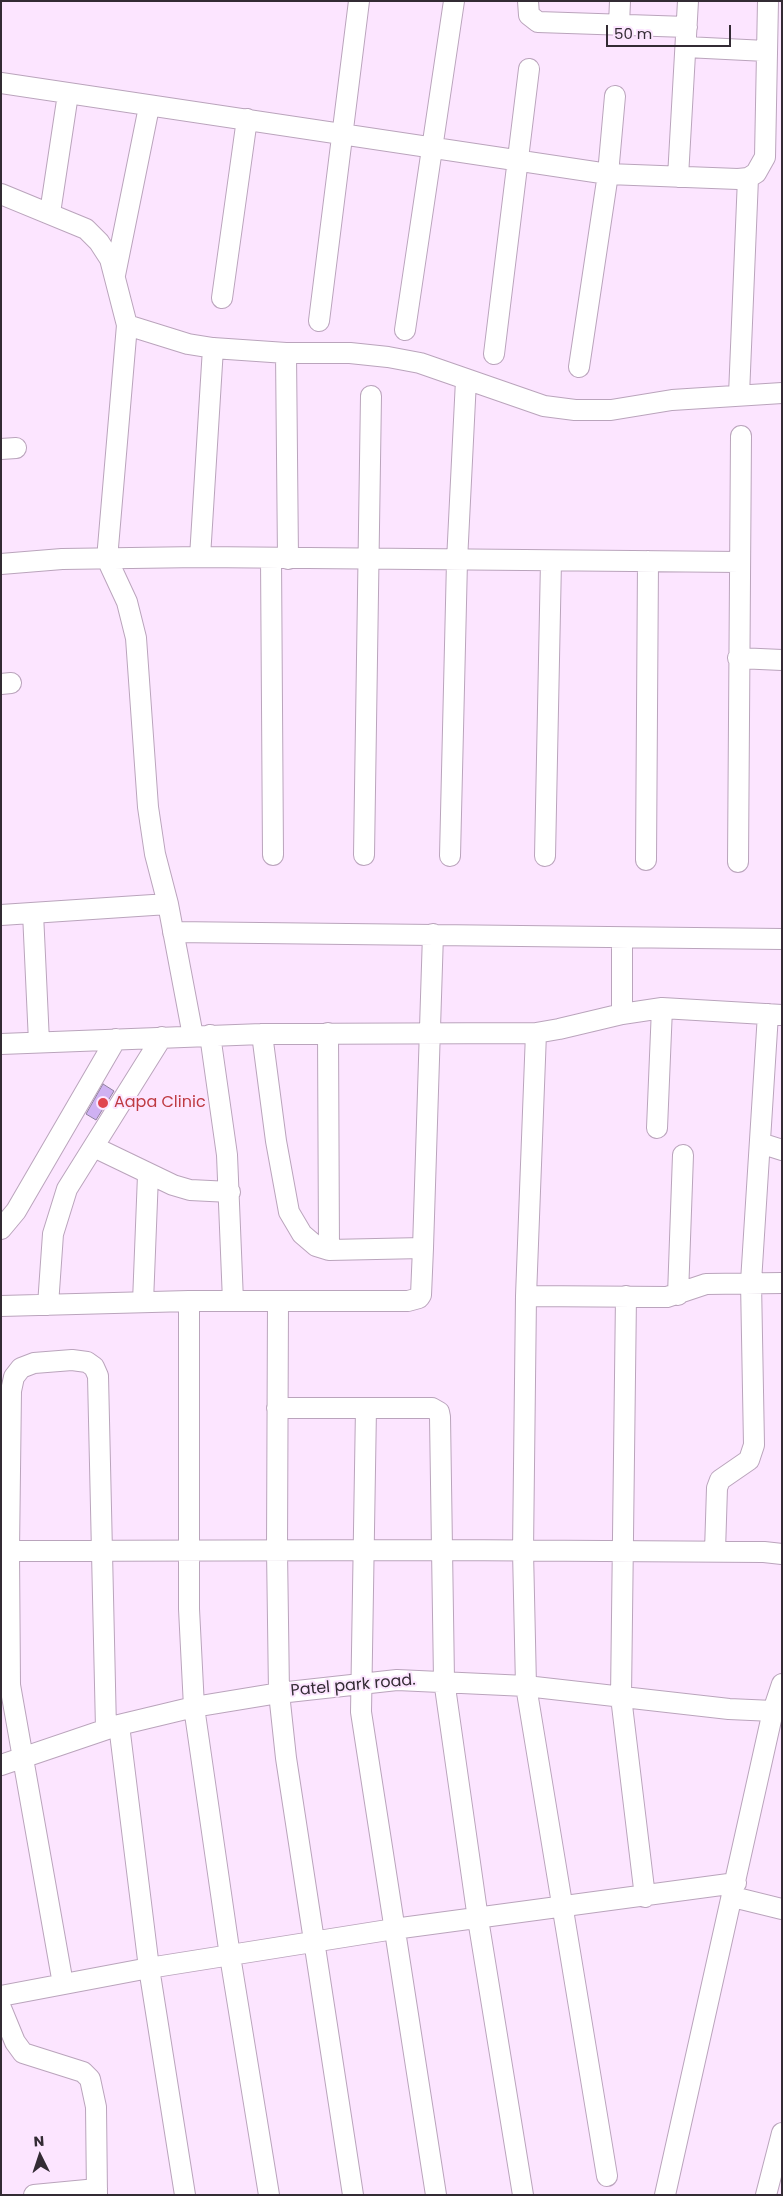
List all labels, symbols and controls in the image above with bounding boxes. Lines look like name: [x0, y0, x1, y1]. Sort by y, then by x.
scale bar: [608, 15, 733, 47]
text: 50 m: [614, 23, 652, 44]
place label: Aapa Clinic: [114, 1093, 206, 1113]
marker: Aapa Clinic: [96, 1096, 110, 1110]
street label: Patel park road.: [290, 1671, 416, 1701]
north arrow: [15, 2131, 65, 2181]
text: N: [33, 2131, 45, 2151]

